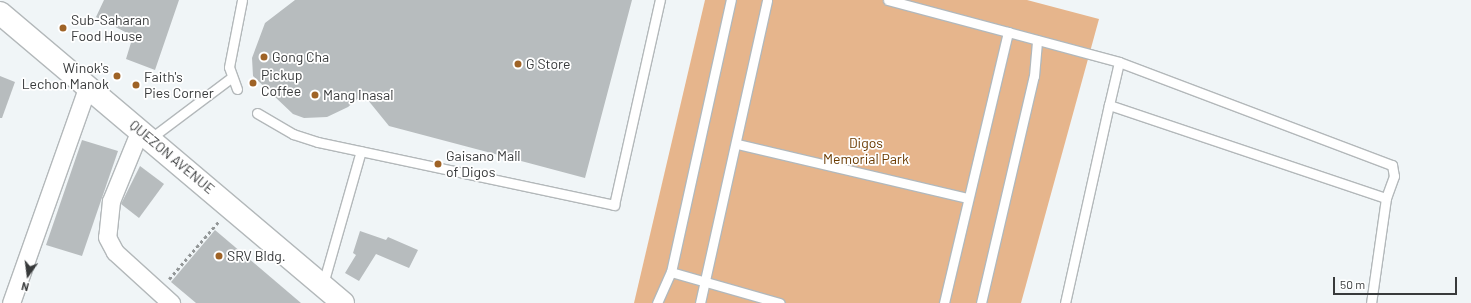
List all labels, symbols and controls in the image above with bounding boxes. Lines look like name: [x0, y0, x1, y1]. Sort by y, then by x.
place label: Sub-Saharan Food House: [71, 12, 150, 44]
marker: Sub-Saharan Food House: [58, 23, 68, 33]
place label: Gong Cha: [272, 49, 329, 65]
marker: Gong Cha: [259, 52, 269, 62]
place label: G Store: [526, 56, 571, 72]
marker: G Store: [513, 59, 523, 69]
place label: Winok's Lechon Manok: [22, 60, 109, 92]
place label: Pickup Coffee: [261, 67, 302, 100]
place label: Faith's Pies Corner: [144, 69, 214, 102]
marker: Winok's Lechon Manok: [112, 71, 122, 81]
marker: Pickup Coffee: [248, 78, 258, 88]
marker: Faith's Pies Corner: [131, 80, 141, 90]
place label: Mang Inasal: [323, 87, 393, 103]
marker: Mang Inasal: [310, 90, 320, 100]
street label: QUEZON AVENUE: [126, 117, 218, 197]
park label: Digos Memorial Park: [823, 135, 909, 168]
place label: Gaisano Mall of Digos: [446, 148, 521, 180]
marker: Gaisano Mall of Digos: [433, 159, 443, 169]
place label: SRV Bldg.: [227, 248, 286, 264]
marker: SRV Bldg.: [214, 251, 224, 261]
north arrow: [8, 255, 48, 295]
scale bar: [1335, 269, 1459, 295]
text: 50 m: [1340, 277, 1365, 291]
text: N: [20, 280, 30, 294]

